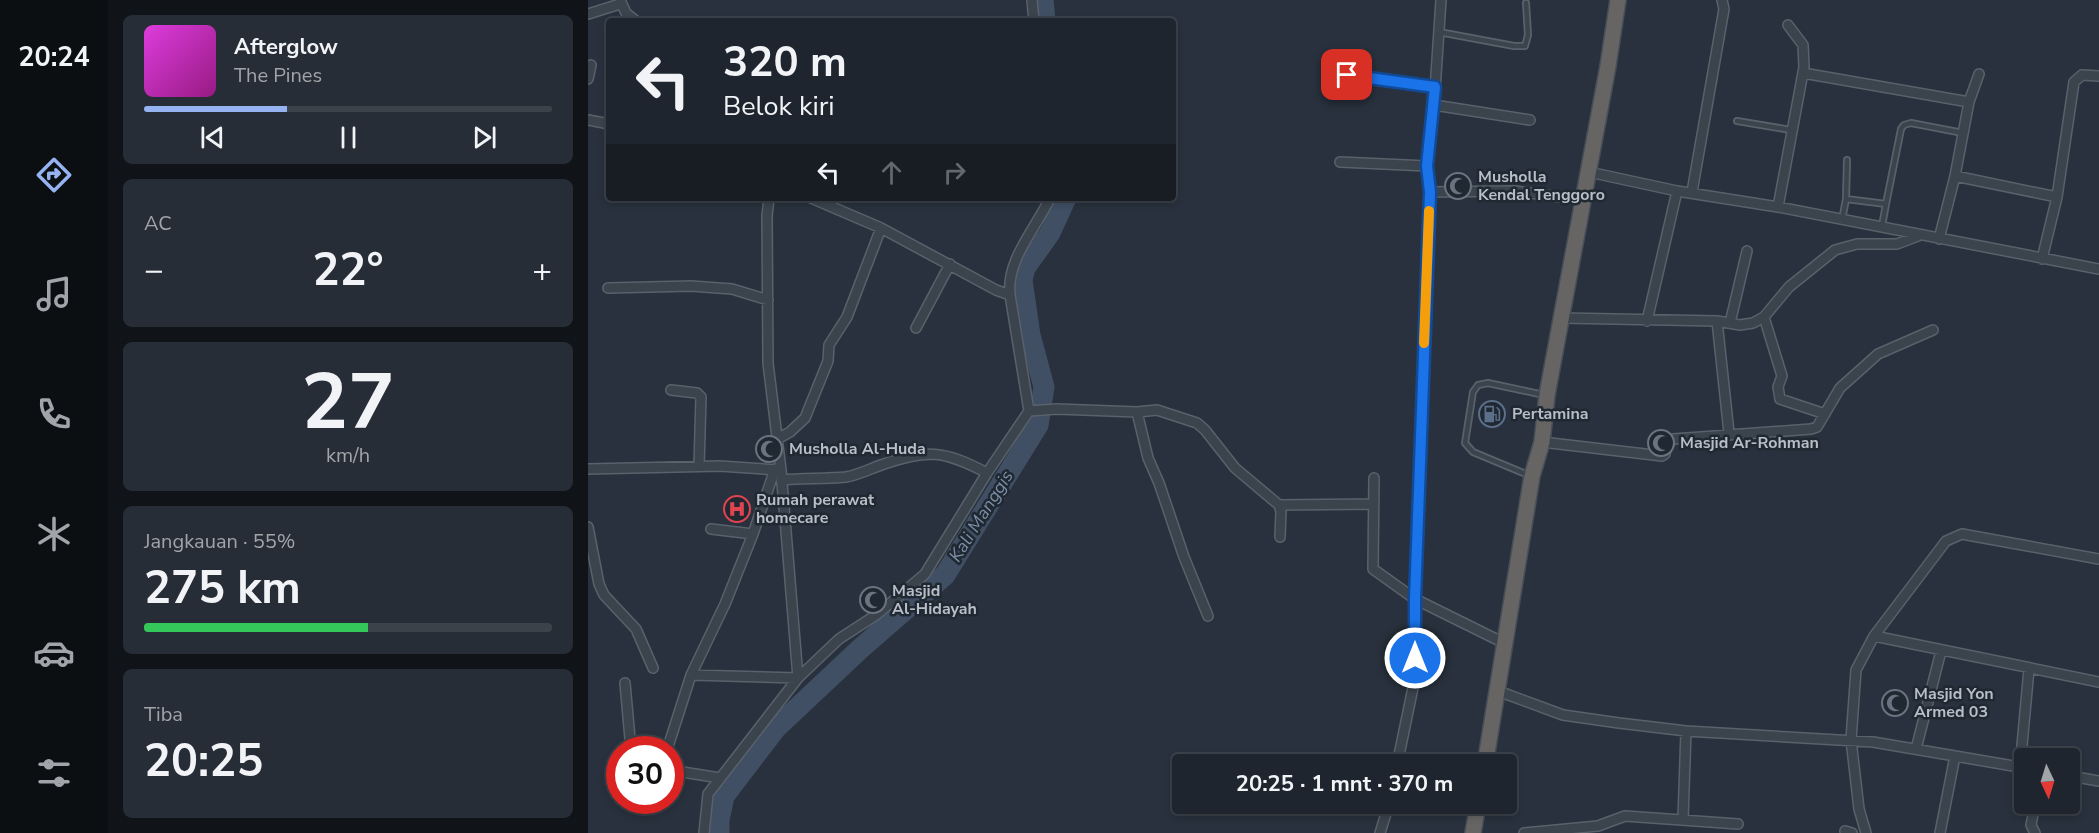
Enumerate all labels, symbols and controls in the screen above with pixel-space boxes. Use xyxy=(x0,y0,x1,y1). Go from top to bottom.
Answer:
text: Afterglow xyxy=(234,32,338,62)
text: 320 m xyxy=(723,34,847,91)
text: 20:24 xyxy=(18,39,90,76)
icon: left xyxy=(624,42,702,120)
pin xyxy=(1321,49,1372,100)
icon: arrive xyxy=(1330,58,1363,91)
text: The Pines xyxy=(234,62,322,89)
text: Belok kiri xyxy=(723,88,835,125)
icon: previous xyxy=(196,121,229,154)
icon: pause xyxy=(332,121,365,154)
icon: next xyxy=(468,121,501,154)
icon: directions xyxy=(33,154,75,196)
icon: left xyxy=(812,156,845,189)
icon: ahead xyxy=(875,156,908,189)
icon: right xyxy=(938,156,971,189)
place label: Musholla Kendal Tenggoro xyxy=(1478,166,1605,206)
mosque icon: Musholla Kendal Tenggoro xyxy=(1443,171,1473,201)
text: AC xyxy=(144,210,172,237)
text: 22° xyxy=(312,240,384,301)
text: − xyxy=(144,248,164,293)
text: + xyxy=(532,248,552,293)
icon: music xyxy=(33,273,75,315)
text: 27 xyxy=(301,349,395,456)
icon: phone xyxy=(33,393,75,435)
fuel station icon: Pertamina xyxy=(1477,399,1507,429)
place label: Pertamina xyxy=(1512,403,1589,425)
mosque icon: Masjid Ar-Rohman xyxy=(1646,428,1676,458)
place label: Masjid Ar-Rohman xyxy=(1680,432,1819,454)
mosque icon: Musholla Al-Huda xyxy=(754,434,784,464)
place label: Musholla Al-Huda xyxy=(789,438,926,460)
text: km/h xyxy=(326,442,370,469)
water label: Kali Manggis xyxy=(943,466,1019,566)
place label: Rumah perawat homecare xyxy=(756,489,875,529)
hospital icon: Rumah perawat homecare xyxy=(722,494,752,524)
icon: climate xyxy=(33,513,75,555)
text: Jangkauan · 55% xyxy=(144,528,295,555)
text: 275 km xyxy=(144,558,301,619)
place label: Masjid Al-Hidayah xyxy=(892,580,977,620)
mosque icon: Masjid Al-Hidayah xyxy=(858,585,888,615)
position arrow xyxy=(1383,626,1447,690)
icon: car xyxy=(33,632,75,674)
place label: Masjid Yon Armed 03 xyxy=(1914,683,1994,723)
mosque icon: Masjid Yon Armed 03 xyxy=(1880,688,1910,718)
text: Tiba xyxy=(144,701,183,728)
text: 20:25 xyxy=(144,731,263,792)
speed limit sign: 30 xyxy=(606,736,684,814)
north arrow xyxy=(2014,748,2080,814)
map controls xyxy=(2014,748,2080,814)
icon: filters xyxy=(33,752,75,794)
text: 20:25 · 1 mnt · 370 m xyxy=(1236,769,1453,799)

